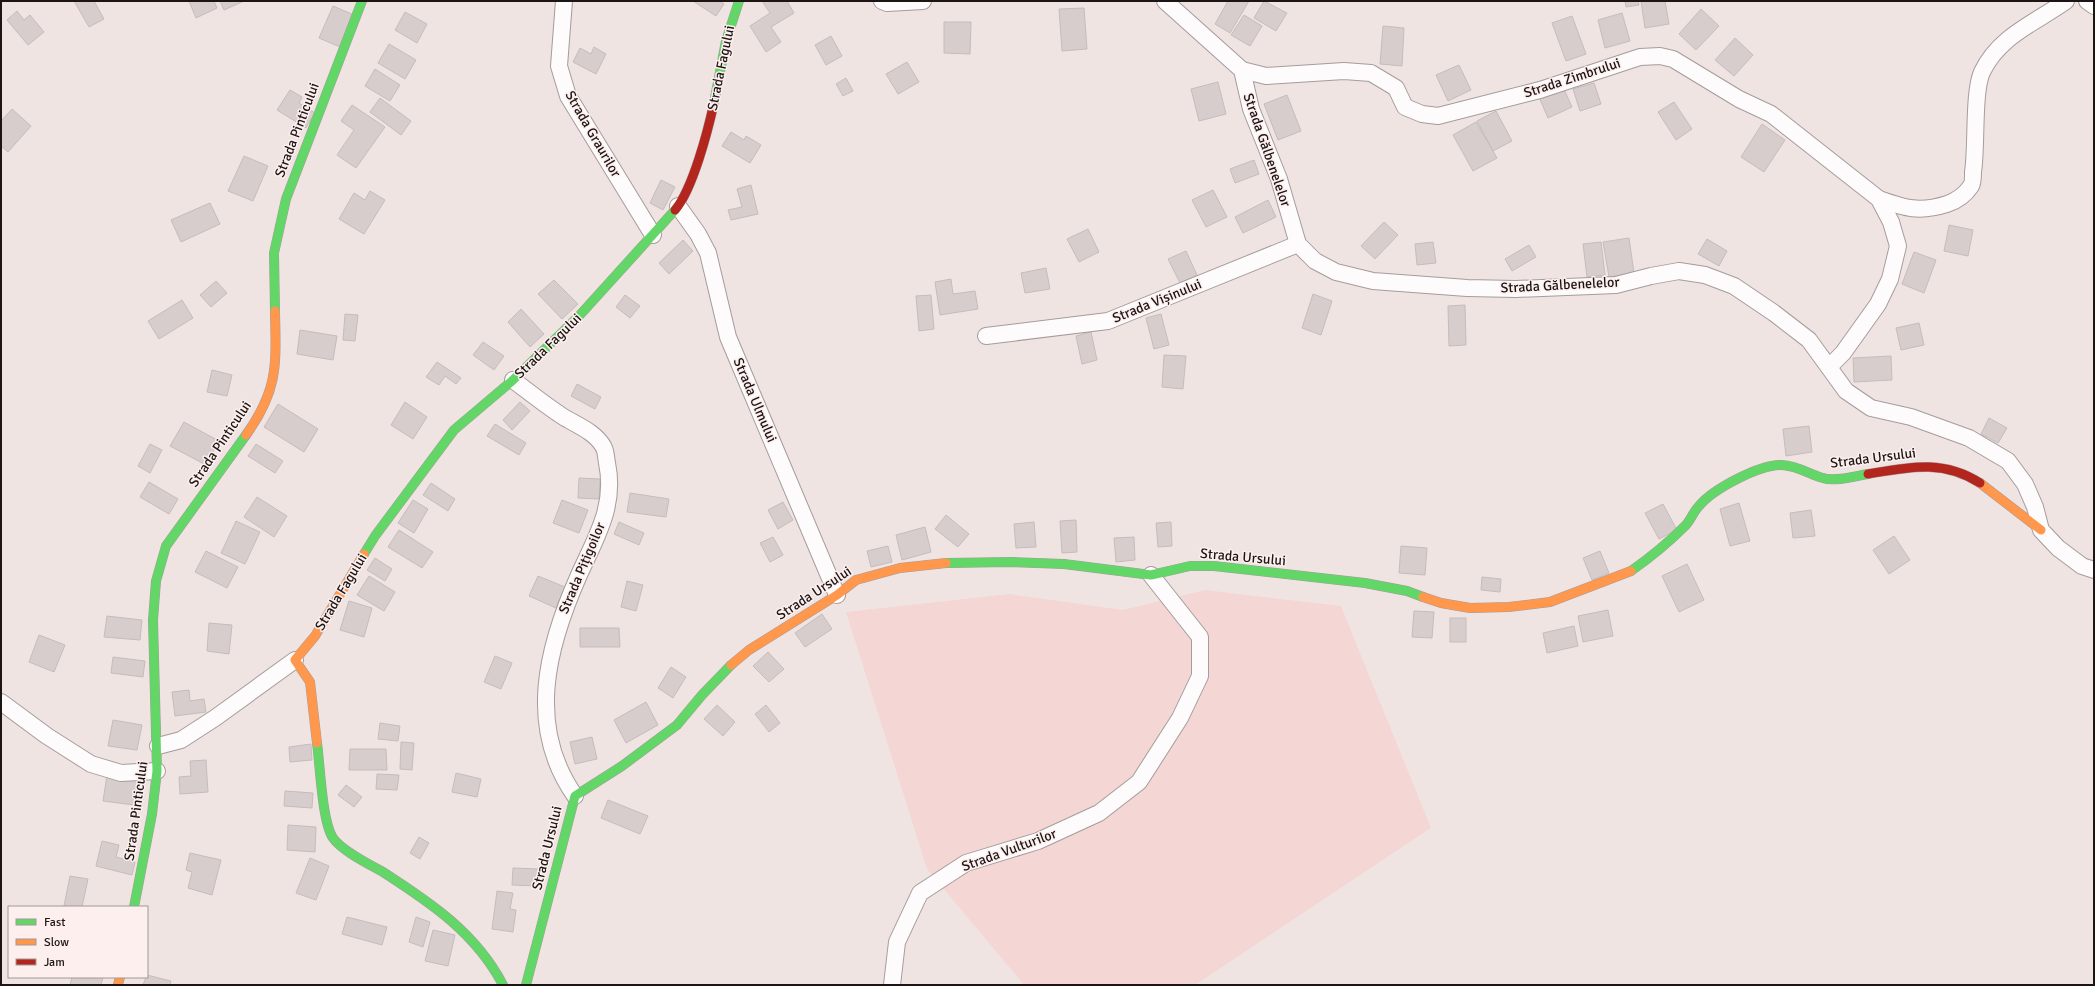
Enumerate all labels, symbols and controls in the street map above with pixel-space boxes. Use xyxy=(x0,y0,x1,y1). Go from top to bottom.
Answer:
street label: Strada Fagului xyxy=(704,24,738,112)
street label: Strada Zimbrului xyxy=(1521,54,1623,102)
street label: Strada Pinticului xyxy=(271,80,323,180)
street label: Strada Graurilor xyxy=(561,88,625,181)
street label: Strada Gălbenelelor xyxy=(1240,91,1295,210)
street label: Strada Gălbenelelor xyxy=(1500,273,1621,297)
street label: Strada Vișinului xyxy=(1110,275,1204,327)
street label: Strada Fagului xyxy=(511,310,585,382)
street label: Strada Ulmului xyxy=(730,355,780,445)
street label: Strada Pinticului xyxy=(185,398,255,490)
street label: Strada Ursului xyxy=(1829,444,1917,472)
street label: Strada Pițigoilor xyxy=(555,519,609,616)
street label: Strada Ursului xyxy=(1199,545,1287,569)
street label: Strada Fagului xyxy=(311,550,371,634)
street label: Strada Ursului xyxy=(773,562,855,624)
street label: Strada Pinticului xyxy=(121,760,151,862)
street label: Strada Ursului xyxy=(528,804,566,892)
street label: Strada Vulturilor xyxy=(959,825,1060,875)
legend xyxy=(8,906,148,978)
text: Fast xyxy=(44,915,65,930)
text: Slow xyxy=(44,935,69,950)
text: Jam xyxy=(44,955,65,970)

